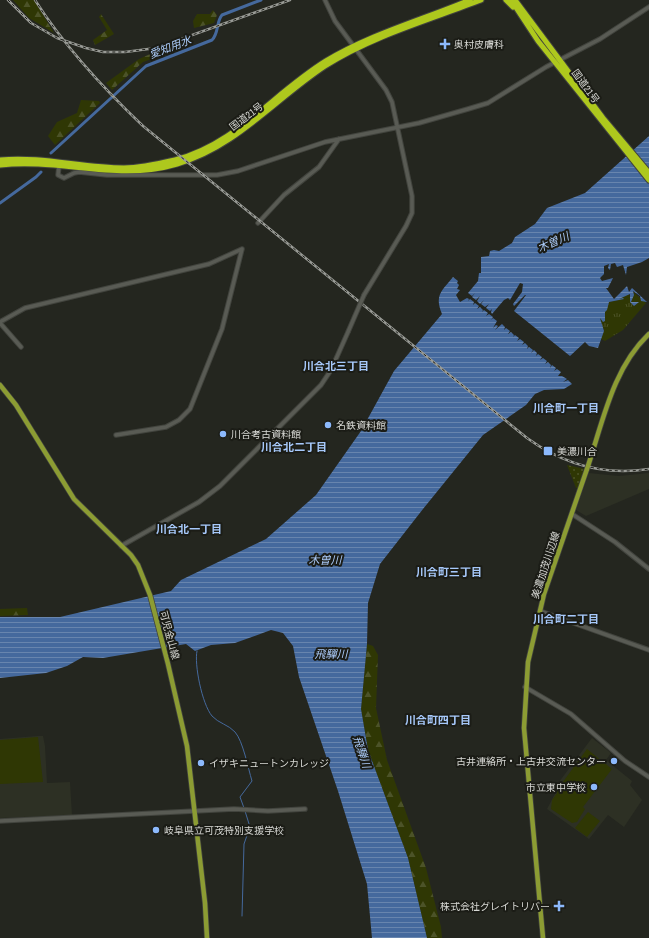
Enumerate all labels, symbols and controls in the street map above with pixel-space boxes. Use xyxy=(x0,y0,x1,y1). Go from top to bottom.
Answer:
water label: 愛知用水 xyxy=(147,32,194,61)
marker: 奥村皮膚科 xyxy=(439,38,451,50)
place label: 奥村皮膚科 xyxy=(454,38,504,51)
street label: 国道21号 xyxy=(569,67,602,106)
street label: 国道21号 xyxy=(227,99,266,133)
water label: 木曽川 xyxy=(535,228,572,255)
district label: 川合北三丁目 xyxy=(303,359,369,373)
district label: 川合町一丁目 xyxy=(533,401,599,415)
place label: 名鉄資料館 xyxy=(336,419,386,432)
marker: 名鉄資料館 xyxy=(323,420,333,430)
place label: 川合考古資料館 xyxy=(231,428,301,441)
marker: 川合考古資料館 xyxy=(218,429,228,439)
district label: 川合北二丁目 xyxy=(261,440,327,454)
marker: 美濃川合 xyxy=(542,445,554,457)
place label: 美濃川合 xyxy=(557,445,597,458)
district label: 川合北一丁目 xyxy=(156,522,222,536)
street label: 美濃加茂川辺線 xyxy=(528,530,562,600)
water label: 木曽川 xyxy=(309,553,342,567)
district label: 川合町三丁目 xyxy=(416,565,482,579)
street label: 可児金山線 xyxy=(157,609,182,661)
district label: 川合町二丁目 xyxy=(533,612,599,626)
water label: 飛驒川 xyxy=(315,647,348,661)
district label: 川合町四丁目 xyxy=(405,713,471,727)
water label: 飛騨川 xyxy=(350,734,374,771)
place label: 古井連絡所・上古井交流センター xyxy=(456,755,606,768)
marker: 古井連絡所・上古井交流センター xyxy=(609,756,619,766)
place label: イザキニュートンカレッジ xyxy=(209,757,329,770)
marker: イザキニュートンカレッジ xyxy=(196,758,206,768)
place label: 市立東中学校 xyxy=(526,781,586,794)
marker: 市立東中学校 xyxy=(589,782,599,792)
place label: 岐阜県立可茂特別支援学校 xyxy=(164,824,284,837)
marker: 岐阜県立可茂特別支援学校 xyxy=(151,825,161,835)
place label: 株式会社グレイトリバー xyxy=(440,900,550,913)
marker: 株式会社グレイトリバー xyxy=(553,900,565,912)

